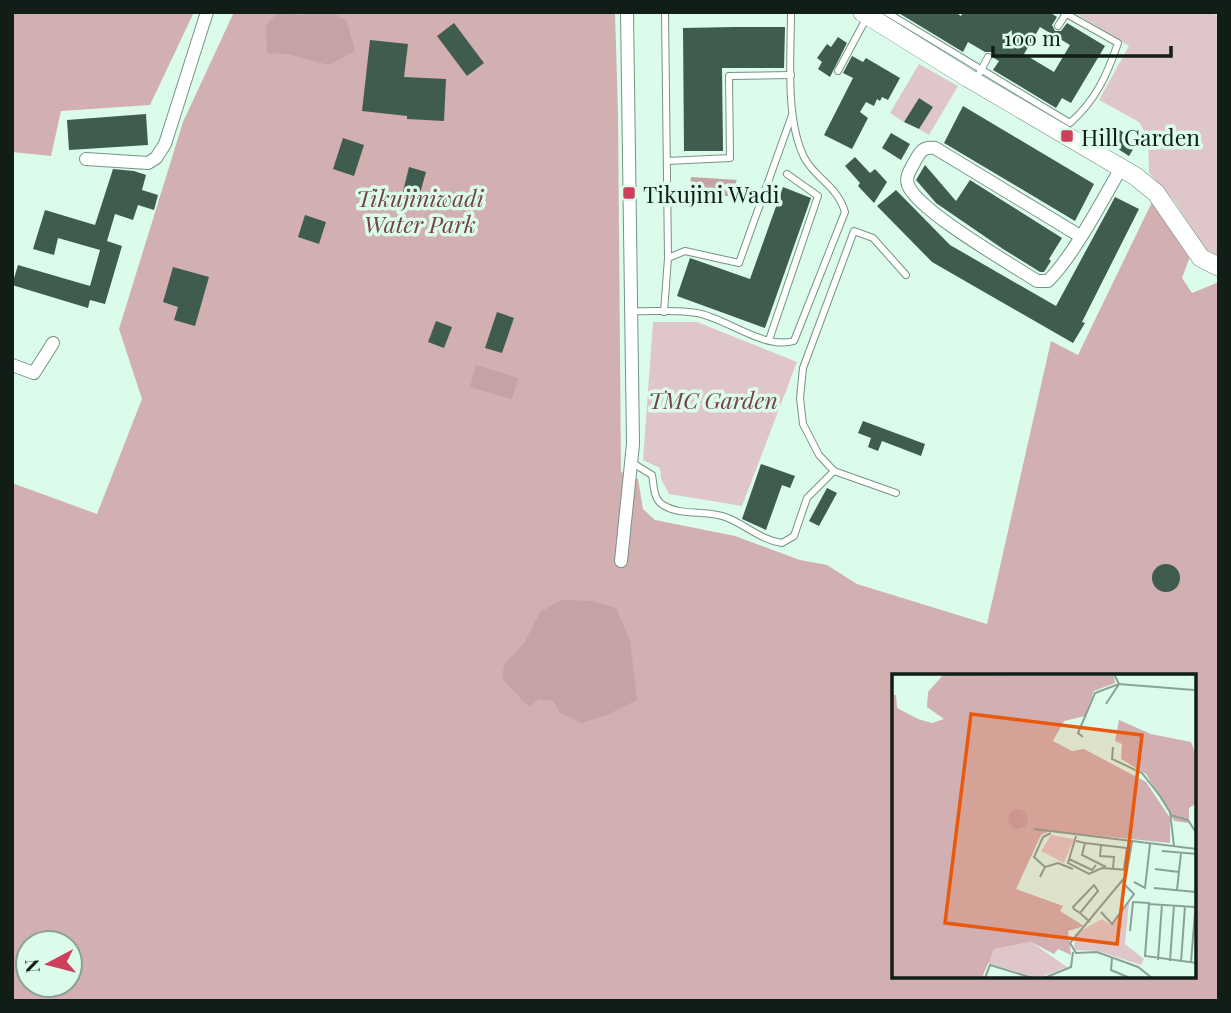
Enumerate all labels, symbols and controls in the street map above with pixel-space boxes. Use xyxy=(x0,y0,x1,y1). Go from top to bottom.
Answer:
scale bar xyxy=(993,14,1172,58)
text: 100 m xyxy=(1004,23,1061,51)
place label: Hill Garden xyxy=(1081,121,1200,152)
marker: Hill Garden xyxy=(1059,128,1075,144)
place label: Tikujini Wadi xyxy=(643,178,780,209)
park label: Tikujiniwadi Water Park xyxy=(356,182,485,239)
marker: Tikujini Wadi xyxy=(621,185,637,201)
park label: TMC Garden xyxy=(648,384,778,415)
inset map xyxy=(892,674,1196,978)
north arrow xyxy=(14,929,84,999)
text: N xyxy=(17,958,45,975)

